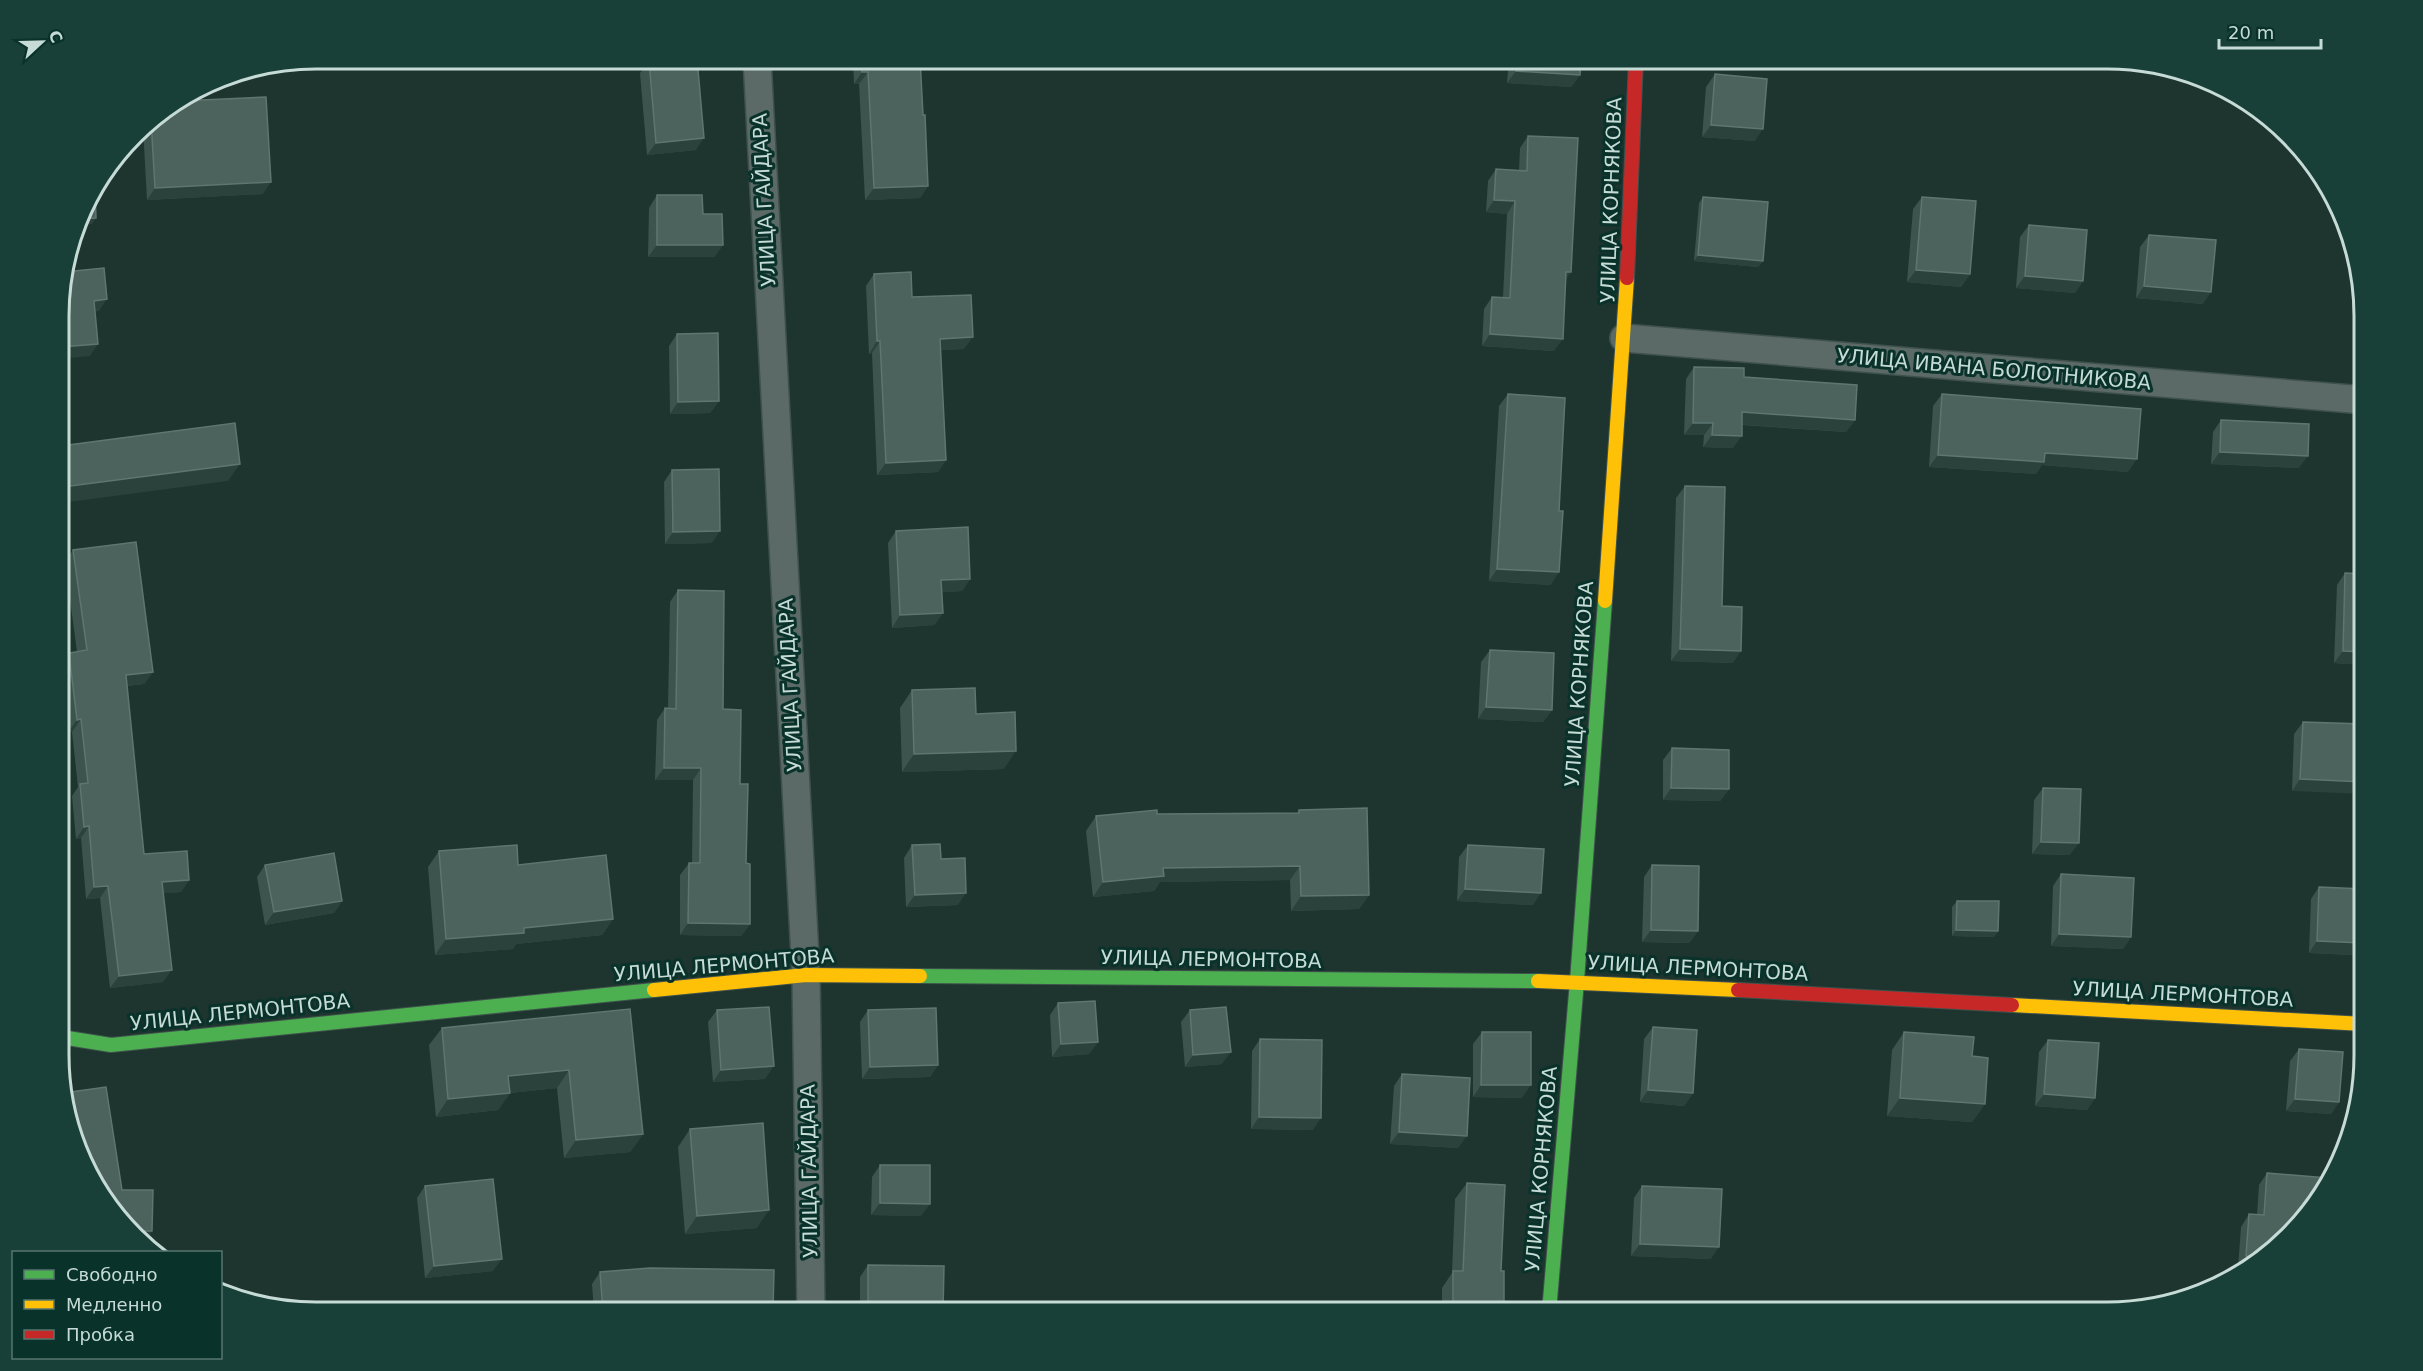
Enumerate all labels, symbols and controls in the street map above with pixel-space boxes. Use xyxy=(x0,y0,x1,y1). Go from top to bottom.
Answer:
north arrow xyxy=(12,12,72,72)
scale bar xyxy=(2219,12,2321,50)
text: 20 m xyxy=(2228,22,2274,43)
text: С xyxy=(44,28,66,46)
street label: УЛИЦА КОРНЯКОВА xyxy=(1595,96,1627,303)
street label: УЛИЦА ГАЙДАРА xyxy=(747,112,781,287)
street label: УЛИЦА ИВАНА БОЛОТНИКОВА xyxy=(1836,343,2152,395)
street label: УЛИЦА КОРНЯКОВА xyxy=(1560,580,1598,788)
street label: УЛИЦА ГАЙДАРА xyxy=(773,597,807,772)
street label: УЛИЦА ЛЕРМОНТОВА xyxy=(613,943,835,987)
street label: УЛИЦА ЛЕРМОНТОВА xyxy=(1100,945,1322,973)
street label: УЛИЦА ЛЕРМОНТОВА xyxy=(1587,950,1809,986)
street label: УЛИЦА ЛЕРМОНТОВА xyxy=(2072,976,2294,1012)
street label: УЛИЦА ЛЕРМОНТОВА xyxy=(129,988,351,1035)
street label: УЛИЦА КОРНЯКОВА xyxy=(1520,1065,1562,1273)
street label: УЛИЦА ГАЙДАРА xyxy=(795,1084,823,1258)
legend xyxy=(12,1251,222,1359)
text: Свободно xyxy=(66,1264,158,1285)
text: Медленно xyxy=(66,1294,162,1315)
text: Пробка xyxy=(66,1324,135,1345)

